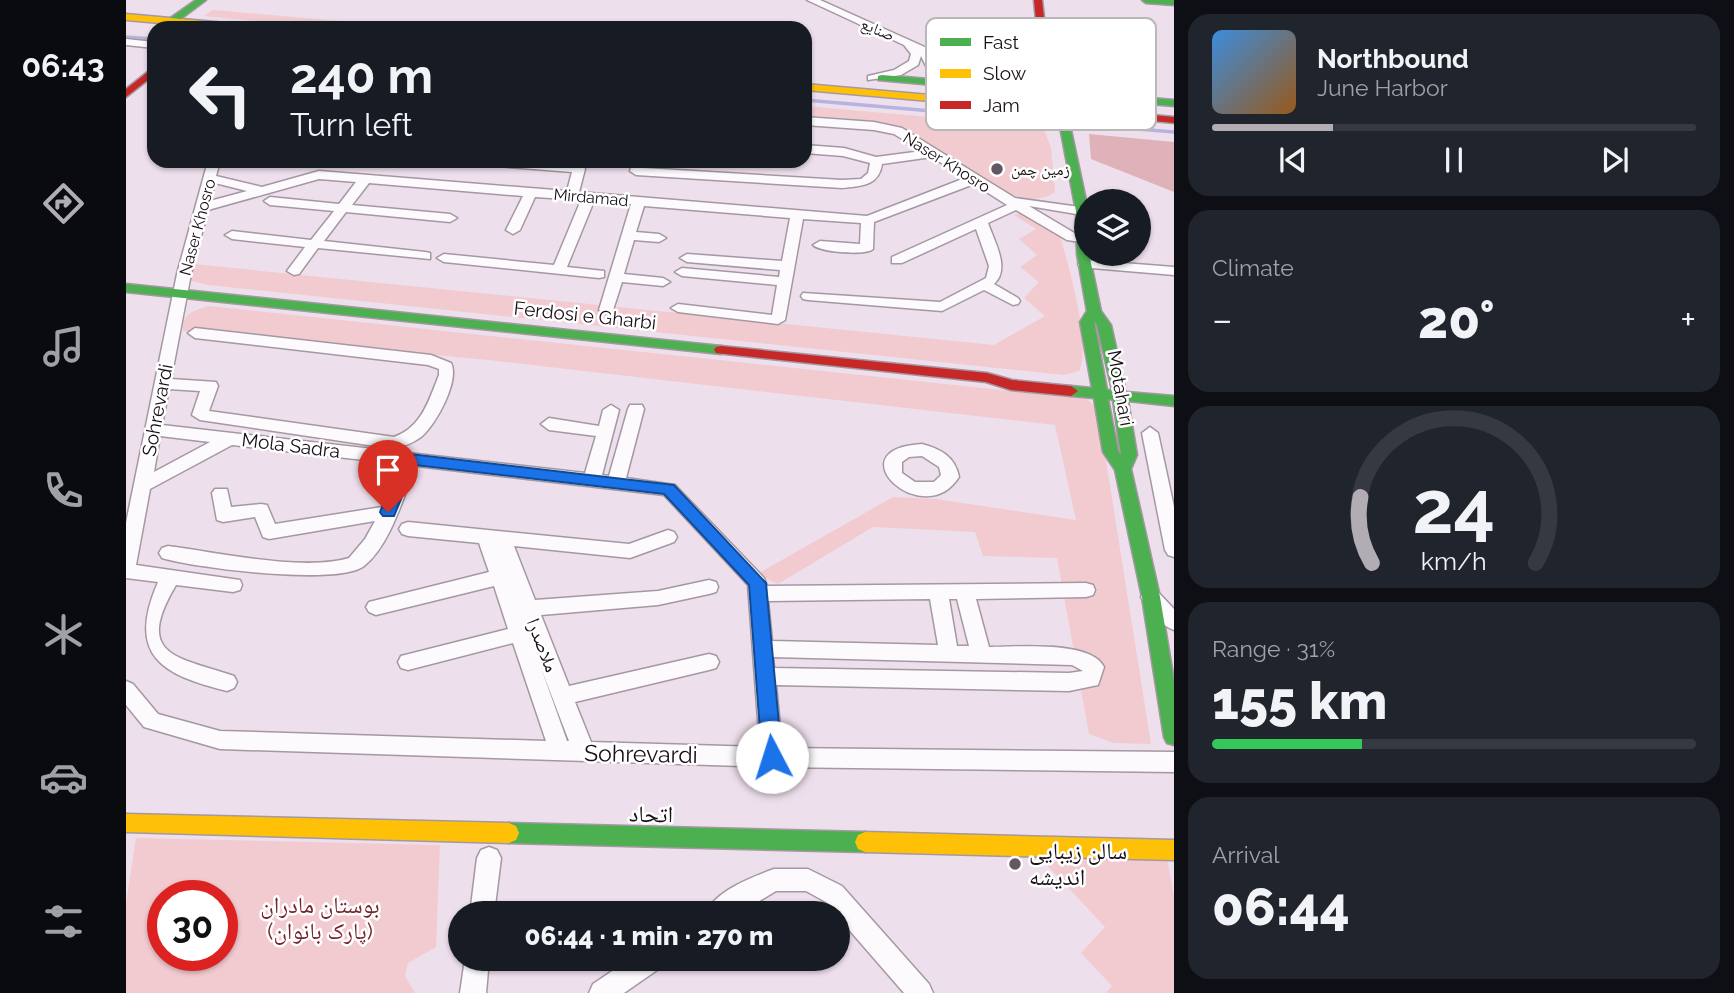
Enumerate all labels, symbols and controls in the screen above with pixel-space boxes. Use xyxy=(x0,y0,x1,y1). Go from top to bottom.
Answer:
street label: صنایع xyxy=(858,14,897,46)
legend xyxy=(926,18,1156,130)
text: Fast xyxy=(983,31,1019,53)
text: Northbound xyxy=(1317,44,1469,74)
text: 06:43 xyxy=(21,47,105,84)
text: 240 m xyxy=(290,47,433,104)
icon: left xyxy=(175,49,266,140)
text: Slow xyxy=(983,62,1027,84)
text: June Harbor xyxy=(1317,74,1448,101)
text: Jam xyxy=(983,94,1020,116)
text: Turn left xyxy=(290,106,412,143)
street label: Naser Khosro xyxy=(900,128,994,197)
icon: previous xyxy=(1274,141,1312,179)
icon: pause xyxy=(1435,141,1473,179)
icon: next xyxy=(1596,141,1634,179)
place label: زمین چمن xyxy=(1011,160,1070,180)
marker: زمین چمن xyxy=(989,161,1005,177)
street label: Naser Khosro xyxy=(175,177,219,277)
icon: directions xyxy=(39,179,88,228)
street label: Mirdamad xyxy=(553,185,629,210)
map controls xyxy=(1074,189,1151,266)
button: layers xyxy=(1074,189,1151,266)
text: Climate xyxy=(1212,254,1294,281)
text: 20° xyxy=(1418,289,1495,350)
street label: Ferdosi e Gharbi xyxy=(513,297,657,333)
text: − xyxy=(1212,297,1232,342)
text: + xyxy=(1680,297,1696,342)
icon: music xyxy=(39,322,88,371)
street label: Motahari xyxy=(1104,348,1138,428)
street label: Sohrevardi xyxy=(137,362,177,458)
street label: Mola Sadra xyxy=(241,428,341,462)
pin xyxy=(358,440,418,512)
icon: arrive xyxy=(369,451,407,489)
text: 24 xyxy=(1413,465,1495,550)
icon: phone xyxy=(39,466,88,515)
text: km/h xyxy=(1421,545,1487,575)
icon: climate xyxy=(39,610,88,659)
street label: ملاصدرا xyxy=(522,615,563,675)
text: Range · 31% xyxy=(1212,635,1335,662)
text: 155 km xyxy=(1212,670,1387,731)
position arrow xyxy=(735,720,809,794)
street label: Sohrevardi xyxy=(584,739,698,768)
icon: car xyxy=(39,753,88,802)
street label: اتحاد xyxy=(629,800,673,827)
place label: سالن زیبایی اندیشه xyxy=(1029,837,1127,890)
text: Arrival xyxy=(1212,841,1279,868)
marker: سالن زیبایی اندیشه xyxy=(1007,856,1023,872)
text: 06:44 xyxy=(1212,876,1350,937)
speed limit sign: 30 xyxy=(147,880,238,971)
park label: بوستان مادران (پارک بانوان) xyxy=(260,891,380,945)
icon: filters xyxy=(39,897,88,946)
text: 06:44 · 1 min · 270 m xyxy=(525,921,773,951)

